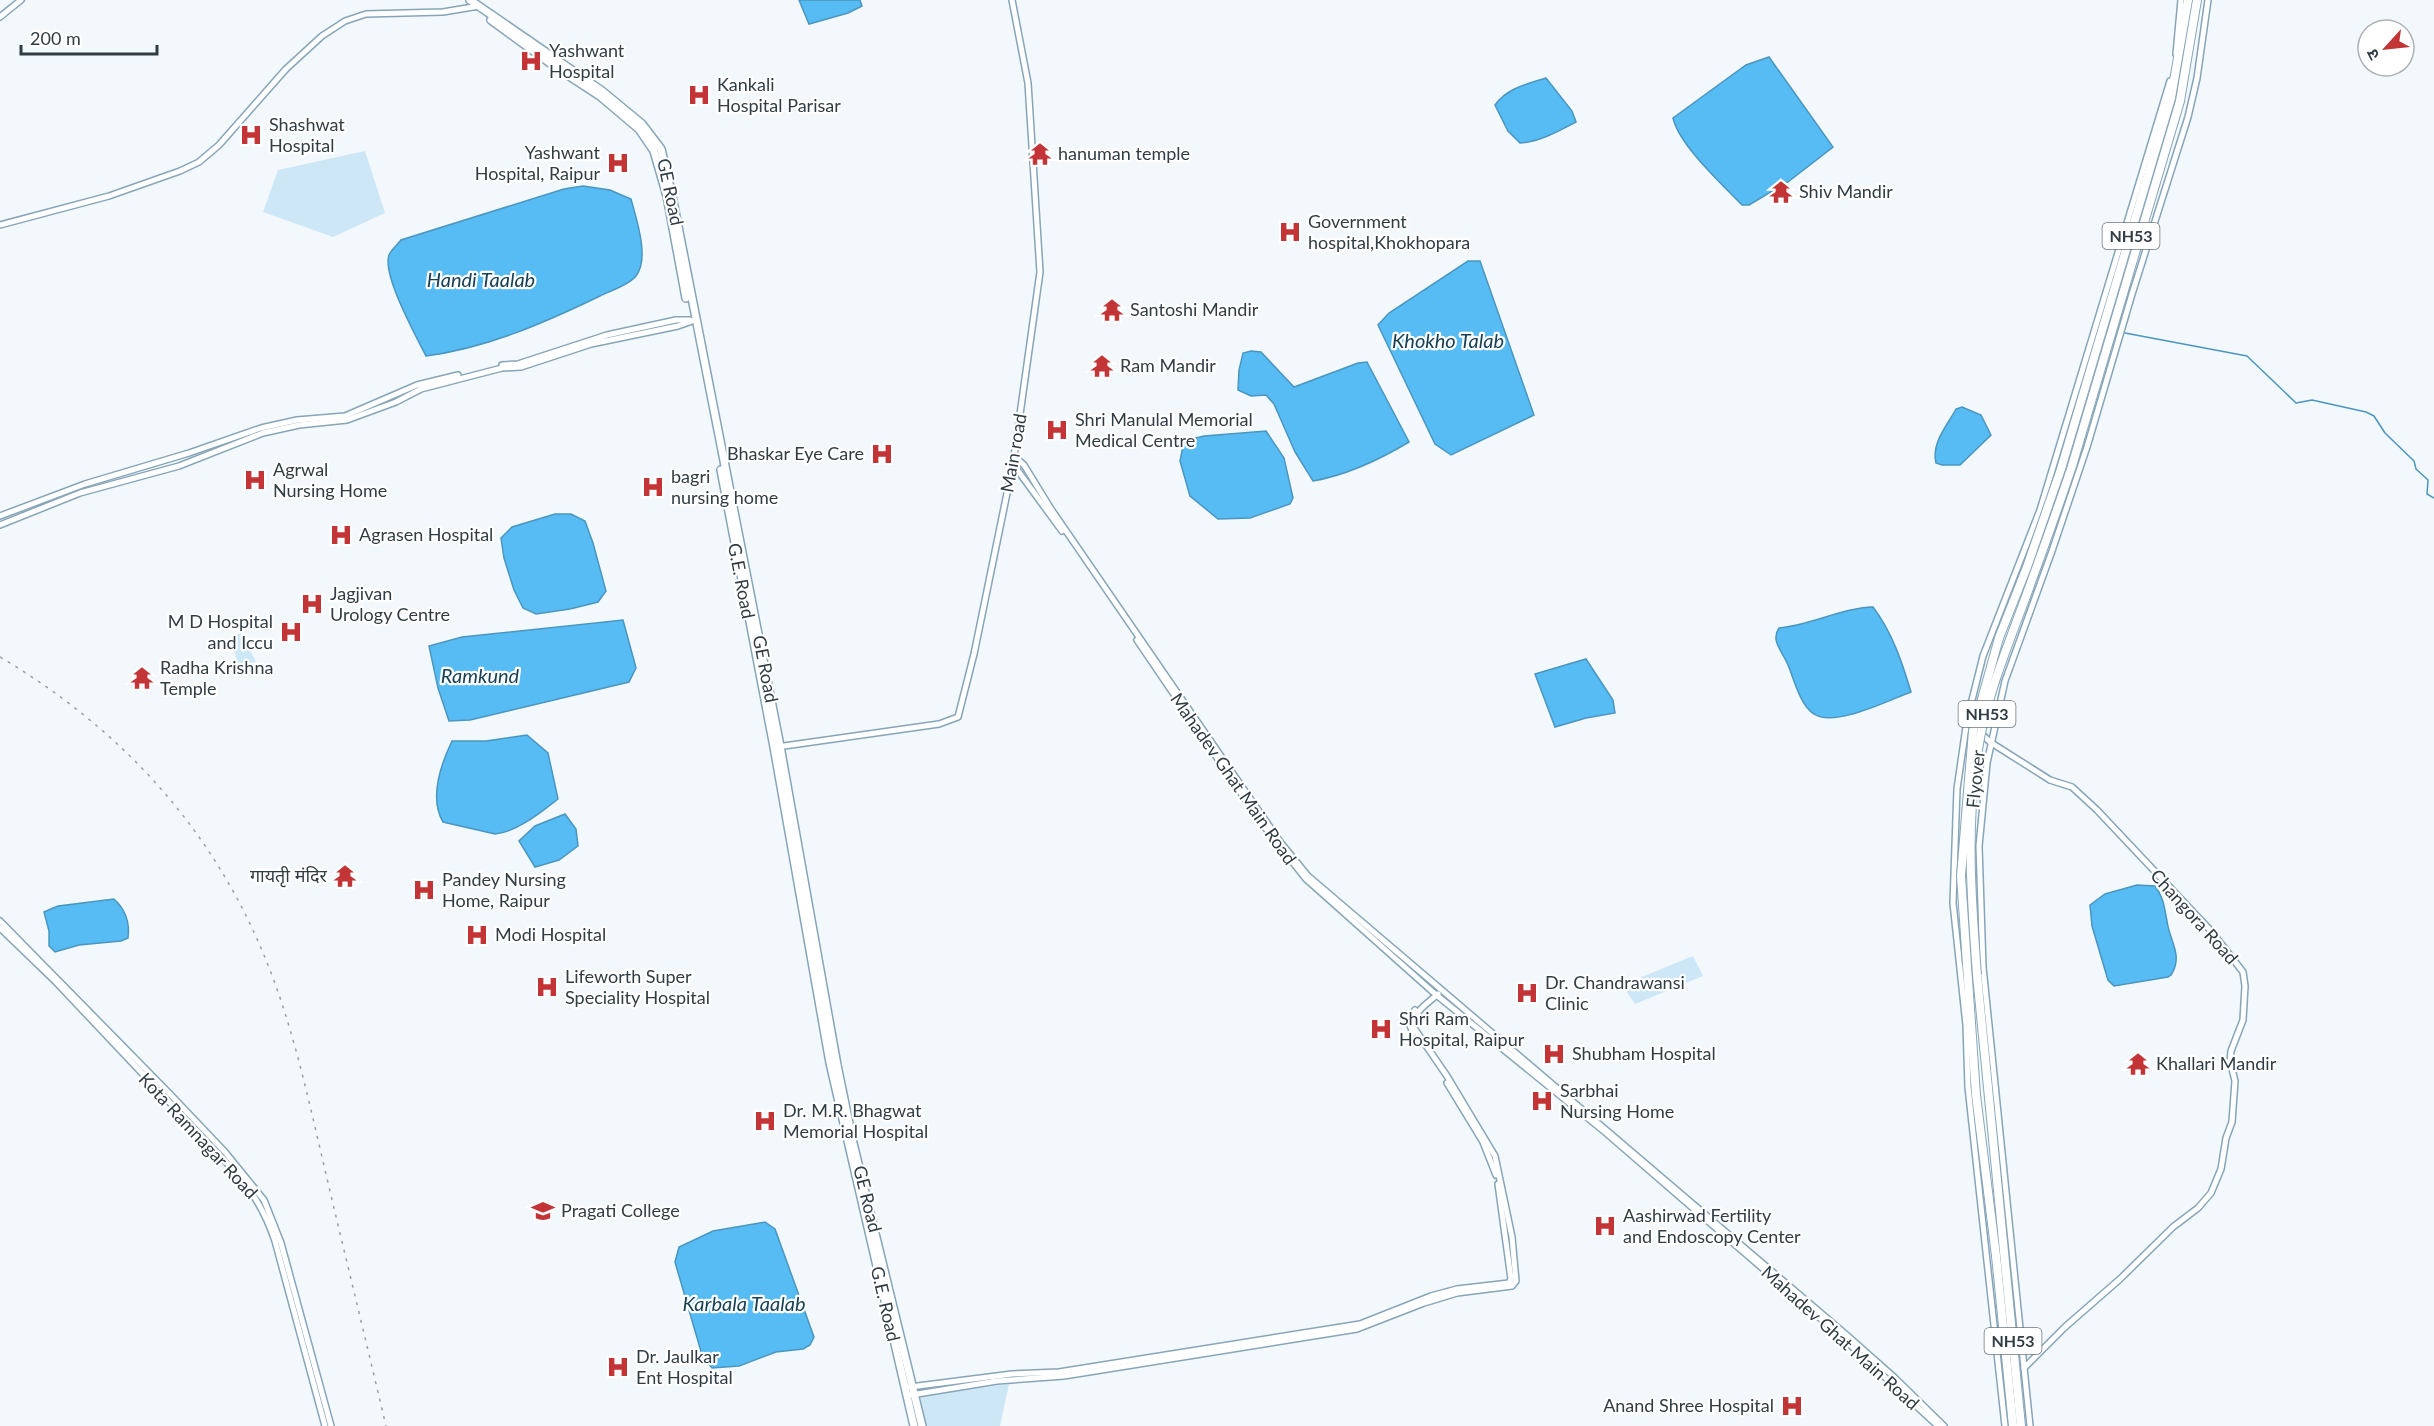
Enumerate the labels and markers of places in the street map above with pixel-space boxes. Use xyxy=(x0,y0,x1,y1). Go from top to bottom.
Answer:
place label: Yashwant Hospital xyxy=(549,39,625,82)
hospital icon: Yashwant Hospital xyxy=(518,48,544,74)
place label: Kankali Hospital Parisar xyxy=(717,73,841,116)
hospital icon: Kankali Hospital Parisar xyxy=(686,82,712,108)
place label: Shashwat Hospital xyxy=(269,113,345,156)
hospital icon: Shashwat Hospital xyxy=(238,122,264,148)
place label: Yashwant Hospital, Raipur xyxy=(475,141,601,184)
temple icon: hanuman temple xyxy=(1027,141,1053,167)
place label: hanuman temple xyxy=(1058,142,1190,164)
hospital icon: Yashwant Hospital, Raipur xyxy=(605,150,631,176)
temple icon: Shiv Mandir xyxy=(1768,179,1794,205)
place label: Shiv Mandir xyxy=(1799,180,1893,202)
place label: Government hospital,Khokhopara xyxy=(1308,210,1470,253)
hospital icon: Government hospital,Khokhopara xyxy=(1277,219,1303,245)
temple icon: Santoshi Mandir xyxy=(1099,297,1125,323)
place label: Santoshi Mandir xyxy=(1130,298,1259,320)
temple icon: Ram Mandir xyxy=(1089,353,1115,379)
place label: Ram Mandir xyxy=(1120,354,1216,376)
place label: Shri Manulal Memorial Medical Centre xyxy=(1075,408,1253,451)
hospital icon: Shri Manulal Memorial Medical Centre xyxy=(1044,417,1070,443)
hospital icon: Bhaskar Eye Care xyxy=(869,441,895,467)
place label: Bhaskar Eye Care xyxy=(727,442,864,464)
place label: Agrwal Nursing Home xyxy=(273,458,387,501)
place label: bagri nursing home xyxy=(671,465,778,508)
hospital icon: Agrwal Nursing Home xyxy=(242,467,268,493)
hospital icon: bagri nursing home xyxy=(640,474,666,500)
hospital icon: Agrasen Hospital xyxy=(328,522,354,548)
place label: Agrasen Hospital xyxy=(359,523,493,545)
place label: Jagjivan Urology Centre xyxy=(330,582,450,625)
hospital icon: Jagjivan Urology Centre xyxy=(299,591,325,617)
place label: M D Hospital and Iccu xyxy=(168,610,273,653)
hospital icon: M D Hospital and Iccu xyxy=(278,619,304,645)
place label: Radha Krishna Temple xyxy=(160,656,273,699)
temple icon: Radha Krishna Temple xyxy=(129,665,155,691)
temple icon: गायतृी मंदिर xyxy=(332,863,358,889)
place label: गायतृी मंदिर xyxy=(250,864,328,888)
place label: Pandey Nursing Home, Raipur xyxy=(442,868,566,911)
hospital icon: Pandey Nursing Home, Raipur xyxy=(411,877,437,903)
hospital icon: Modi Hospital xyxy=(464,922,490,948)
place label: Modi Hospital xyxy=(495,923,606,945)
place label: Lifeworth Super Speciality Hospital xyxy=(565,965,710,1008)
place label: Dr. Chandrawansi Clinic xyxy=(1545,971,1685,1014)
hospital icon: Lifeworth Super Speciality Hospital xyxy=(534,974,560,1000)
hospital icon: Dr. Chandrawansi Clinic xyxy=(1514,980,1540,1006)
place label: Shri Ram Hospital, Raipur xyxy=(1399,1007,1525,1050)
hospital icon: Shri Ram Hospital, Raipur xyxy=(1368,1016,1394,1042)
hospital icon: Shubham Hospital xyxy=(1541,1041,1567,1067)
place label: Shubham Hospital xyxy=(1572,1042,1716,1064)
temple icon: Khallari Mandir xyxy=(2125,1051,2151,1077)
place label: Khallari Mandir xyxy=(2156,1052,2277,1074)
place label: Sarbhai Nursing Home xyxy=(1560,1079,1674,1122)
hospital icon: Sarbhai Nursing Home xyxy=(1529,1088,1555,1114)
place label: Dr. M.R. Bhagwat Memorial Hospital xyxy=(783,1099,928,1142)
hospital icon: Dr. M.R. Bhagwat Memorial Hospital xyxy=(752,1108,778,1134)
school or university icon: Pragati College xyxy=(530,1198,556,1224)
place label: Pragati College xyxy=(561,1199,680,1221)
place label: Aashirwad Fertility and Endoscopy Center xyxy=(1623,1204,1801,1247)
hospital icon: Aashirwad Fertility and Endoscopy Center xyxy=(1592,1213,1618,1239)
place label: Dr. Jaulkar Ent Hospital xyxy=(636,1345,733,1388)
hospital icon: Dr. Jaulkar Ent Hospital xyxy=(605,1354,631,1380)
hospital icon: Anand Shree Hospital xyxy=(1779,1393,1805,1419)
place label: Anand Shree Hospital xyxy=(1603,1394,1774,1416)

